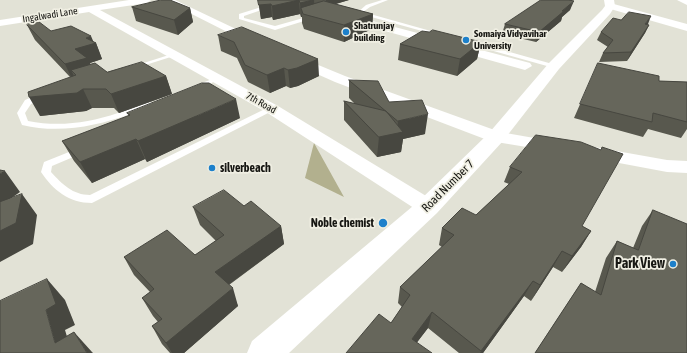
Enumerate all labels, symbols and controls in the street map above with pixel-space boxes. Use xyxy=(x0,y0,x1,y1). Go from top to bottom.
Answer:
street label: Ingalwadi Lane xyxy=(22,5,78,25)
place label: Shatrunjay building xyxy=(354,20,394,44)
marker: Shatrunjay building xyxy=(341,27,351,37)
place label: Somaiya Vidyavihar University xyxy=(474,28,547,52)
marker: Somaiya Vidyavihar University xyxy=(461,35,471,45)
street label: 7th Road xyxy=(244,90,278,116)
street label: Road Number 7 xyxy=(419,157,477,215)
place label: silverbeach xyxy=(220,161,271,175)
marker: silverbeach xyxy=(207,163,217,173)
place label: Noble chemist xyxy=(311,216,374,230)
marker: Noble chemist xyxy=(377,217,389,229)
place label: Park View xyxy=(615,256,665,272)
marker: Park View xyxy=(668,259,678,269)

